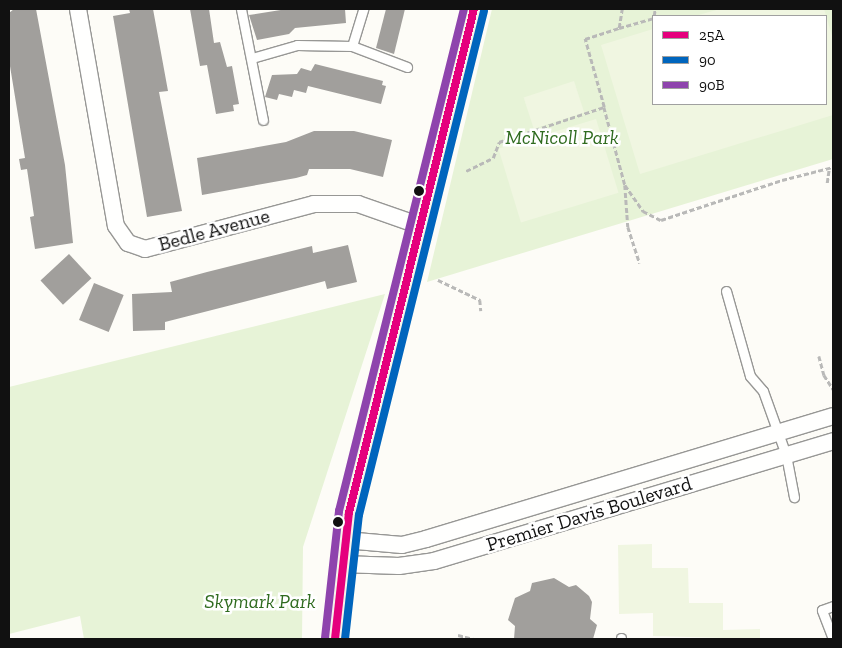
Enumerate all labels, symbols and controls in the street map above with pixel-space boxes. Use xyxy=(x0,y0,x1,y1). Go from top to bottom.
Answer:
legend xyxy=(652,15,827,105)
text: 25A xyxy=(699,26,724,44)
text: 90 xyxy=(699,51,716,69)
text: 90B xyxy=(699,76,725,94)
park label: McNicoll Park xyxy=(505,125,619,149)
unlabelled marker xyxy=(414,186,424,196)
street label: Bedle Avenue xyxy=(155,204,273,256)
street label: Premier Davis Boulevard xyxy=(483,471,695,557)
unlabelled marker xyxy=(333,517,343,527)
park label: Skymark Park xyxy=(204,589,316,613)

